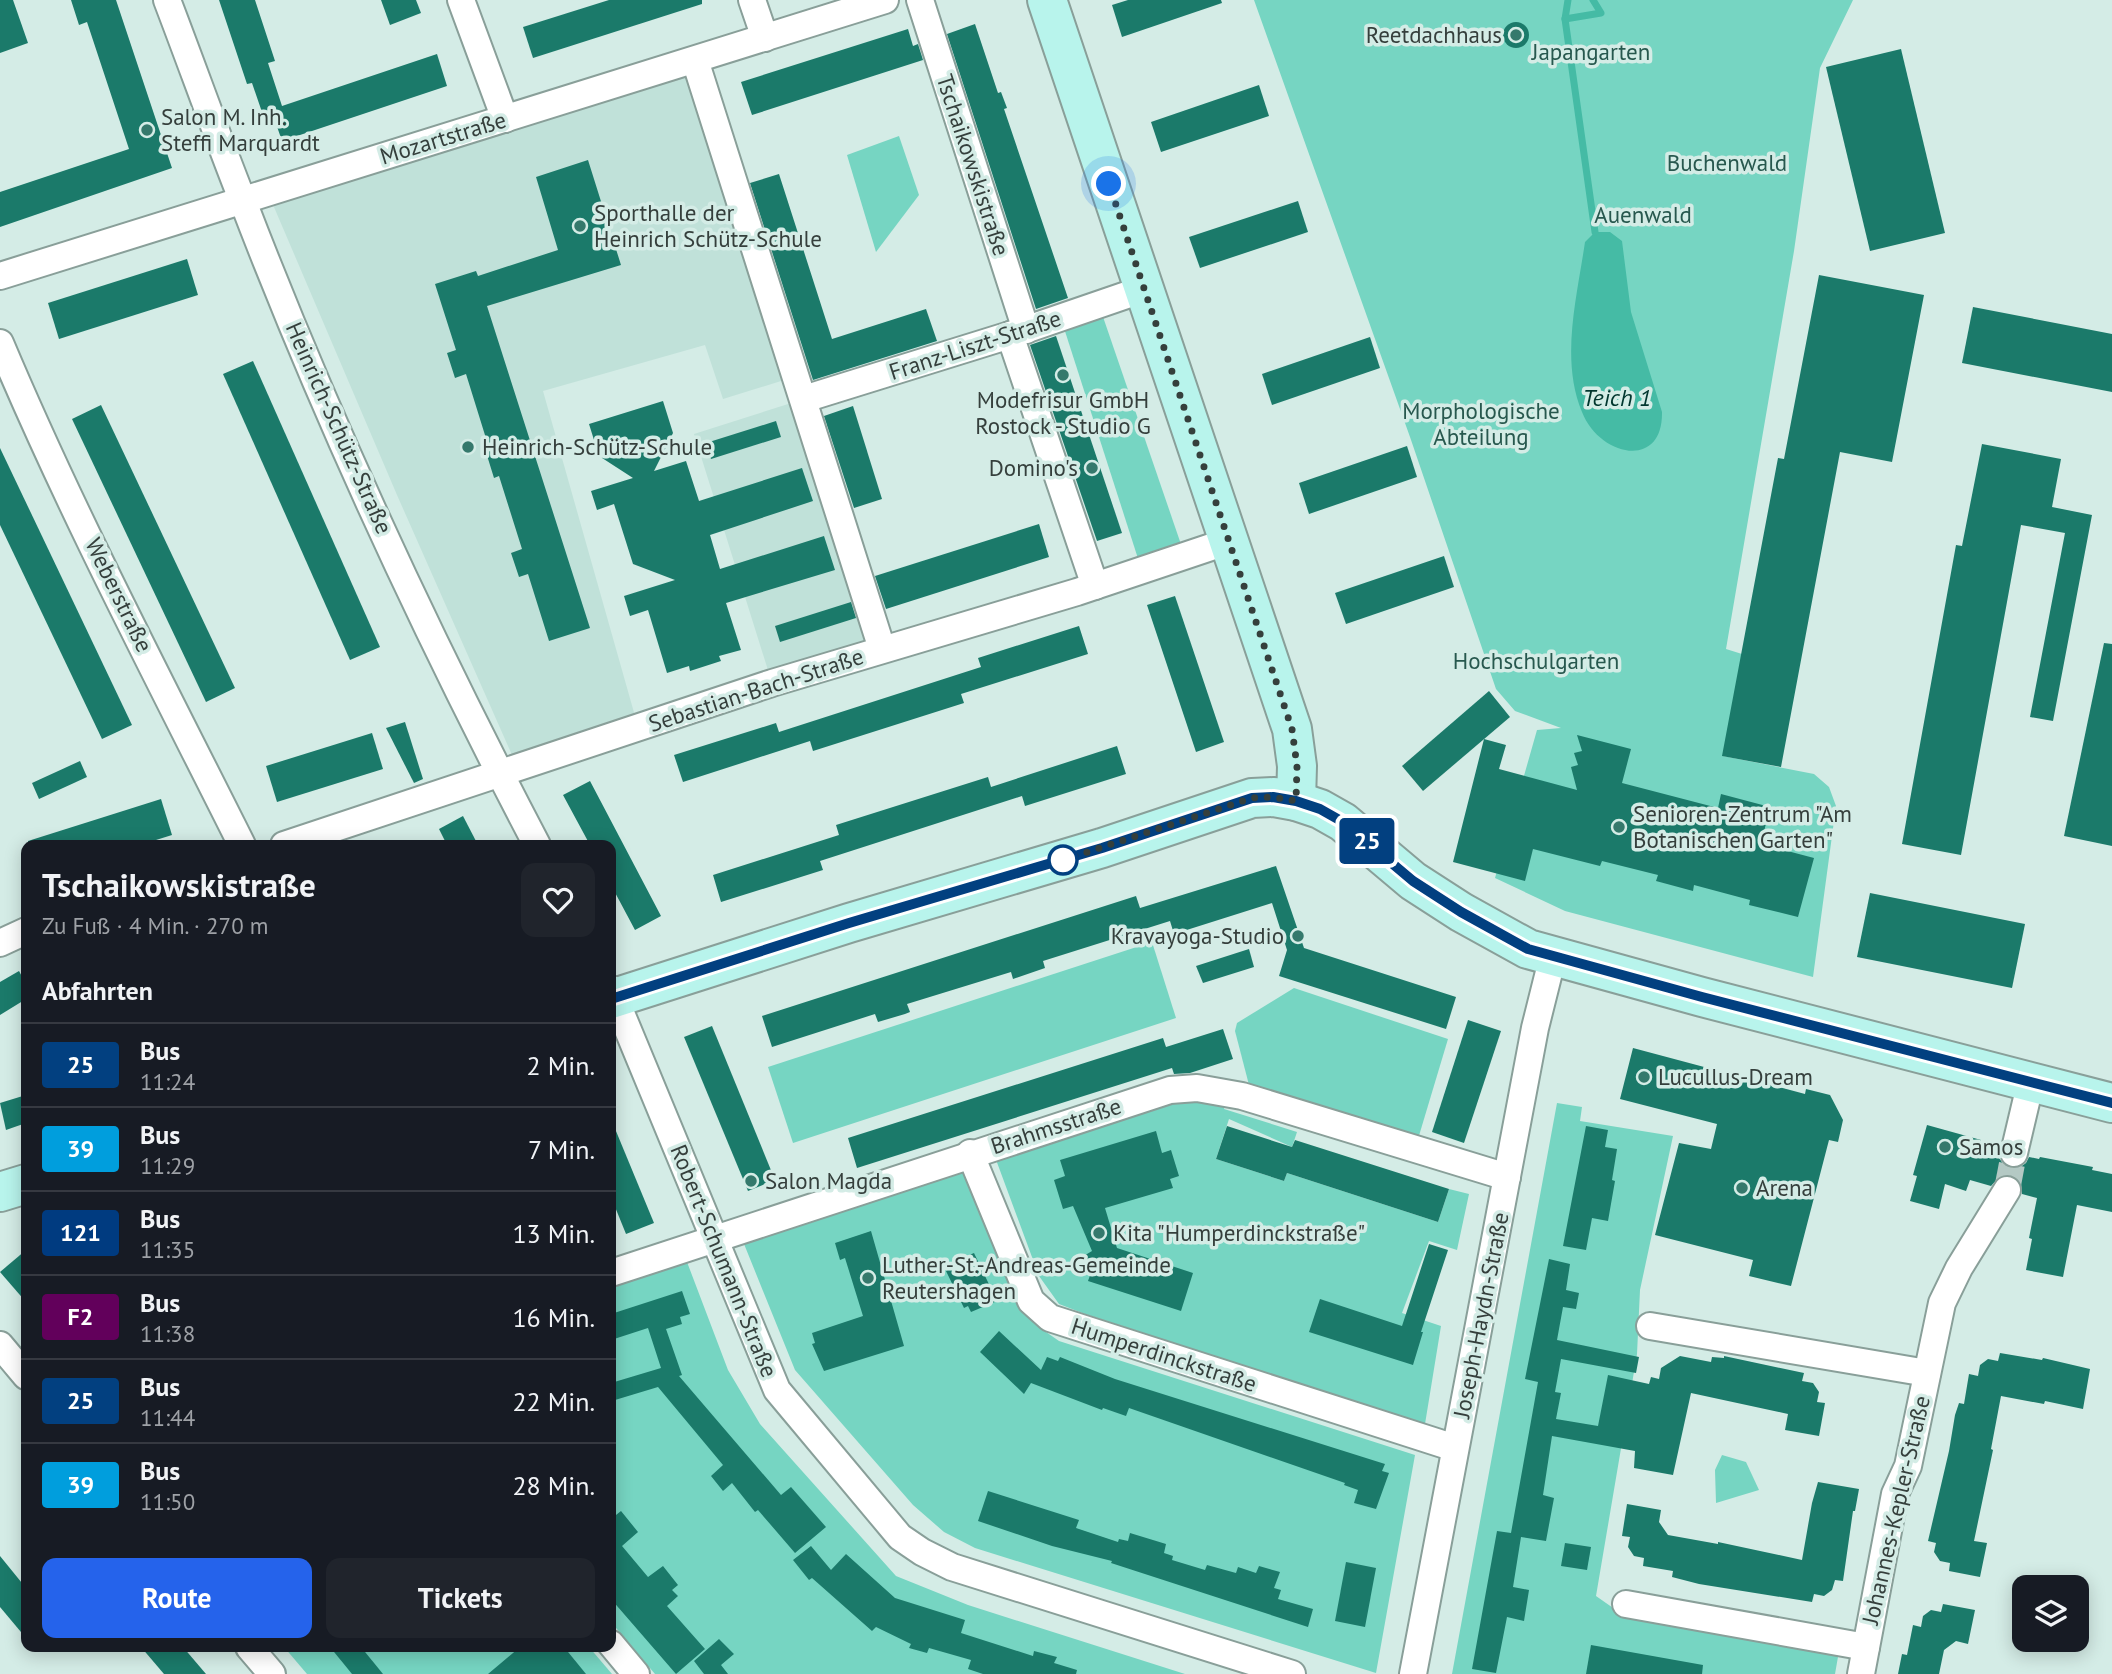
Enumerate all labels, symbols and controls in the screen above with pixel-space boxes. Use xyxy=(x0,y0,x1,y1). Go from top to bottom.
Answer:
place label: Reetdachhaus xyxy=(1366,20,1502,49)
marker: Reetdachhaus xyxy=(1508,27,1524,43)
park label: Japangarten xyxy=(1531,37,1650,66)
street label: Tschaikowskistraße xyxy=(930,70,1016,259)
place label: Salon M. Inh. Steffi Marquardt xyxy=(161,102,320,157)
street label: Mozartstraße xyxy=(376,105,509,170)
marker: Salon M. Inh. Steffi Marquardt xyxy=(139,122,155,138)
park label: Buchenwald xyxy=(1667,148,1787,177)
your location xyxy=(1091,166,1126,201)
place label: Sporthalle der Heinrich Schütz-Schule xyxy=(594,198,822,253)
park label: Auenwald xyxy=(1594,200,1692,229)
marker: Sporthalle der Heinrich Schütz-Schule xyxy=(572,218,588,234)
street label: Franz-Liszt-Straße xyxy=(885,303,1065,386)
street label: Heinrich-Schütz-Straße xyxy=(280,317,399,538)
marker: Modefrisur GmbH Rostock - Studio G xyxy=(1055,367,1071,383)
water label: Teich 1 xyxy=(1582,382,1652,413)
place label: Modefrisur GmbH Rostock - Studio G xyxy=(975,385,1151,440)
park label: Morphologische Abteilung xyxy=(1402,396,1560,451)
place label: Heinrich-Schütz-Schule xyxy=(482,432,712,461)
marker: Heinrich-Schütz-Schule xyxy=(460,439,476,455)
place label: Domino's xyxy=(989,453,1078,482)
marker: Domino's xyxy=(1084,460,1100,476)
street label: Weberstraße xyxy=(79,533,160,657)
street label: Sebastian-Bach-Straße xyxy=(645,641,867,738)
park label: Hochschulgarten xyxy=(1453,646,1619,675)
place label: Senioren-Zentrum "Am Botanischen Garten" xyxy=(1633,799,1852,854)
line badge: 25 xyxy=(1336,818,1398,864)
marker: Senioren-Zentrum "Am Botanischen Garten" xyxy=(1611,819,1627,835)
text: 25 xyxy=(1353,825,1381,856)
unlabelled marker xyxy=(1048,845,1078,875)
text: Tschaikowskistraße xyxy=(42,863,316,906)
button: heart xyxy=(521,863,595,937)
text: Zu Fuß · 4 Min. · 270 m xyxy=(42,911,268,940)
place label: Kravayoga-Studio xyxy=(1111,921,1284,950)
marker: Kravayoga-Studio xyxy=(1290,928,1306,944)
text: Abfahrten xyxy=(42,974,153,1007)
text: Bus xyxy=(140,1034,180,1067)
text: 25 xyxy=(67,1049,94,1080)
text: 2 Min. xyxy=(527,1049,595,1082)
place label: Lucullus-Dream xyxy=(1658,1062,1813,1091)
text: 11:24 xyxy=(140,1067,195,1096)
marker: Lucullus-Dream xyxy=(1636,1069,1652,1085)
street label: Brahmsstraße xyxy=(987,1091,1125,1160)
text: Bus xyxy=(140,1118,180,1151)
place label: Samos xyxy=(1959,1132,2023,1161)
text: 39 xyxy=(67,1133,94,1164)
text: 7 Min. xyxy=(528,1133,595,1166)
marker: Samos xyxy=(1937,1139,1953,1155)
street label: Robert-Schumann-Straße xyxy=(664,1140,784,1381)
text: 11:29 xyxy=(140,1151,195,1180)
place label: Salon Magda xyxy=(765,1166,892,1195)
marker: Salon Magda xyxy=(743,1173,759,1189)
place label: Arena xyxy=(1756,1173,1813,1202)
marker: Arena xyxy=(1734,1180,1750,1196)
text: Bus xyxy=(140,1202,180,1235)
street label: Joseph-Haydn-Straße xyxy=(1446,1210,1515,1421)
text: 121 xyxy=(60,1217,101,1248)
text: 13 Min. xyxy=(512,1217,595,1250)
place label: Kita "Humperdinckstraße" xyxy=(1113,1218,1365,1247)
marker: Kita "Humperdinckstraße" xyxy=(1091,1225,1107,1241)
text: 11:35 xyxy=(140,1235,195,1264)
place label: Luther-St.-Andreas-Gemeinde Reutershagen xyxy=(882,1250,1171,1305)
marker: Luther-St.-Andreas-Gemeinde Reutershagen xyxy=(860,1270,876,1286)
text: Bus xyxy=(140,1286,180,1319)
text: F2 xyxy=(68,1301,93,1332)
text: 16 Min. xyxy=(512,1301,595,1334)
street label: Humperdinckstraße xyxy=(1068,1311,1260,1398)
text: 11:38 xyxy=(140,1319,195,1348)
text: Bus xyxy=(140,1370,180,1403)
text: 25 xyxy=(67,1385,94,1416)
text: 22 Min. xyxy=(512,1385,595,1418)
street label: Johannes-Kepler-Straße xyxy=(1855,1393,1936,1628)
text: 11:44 xyxy=(140,1403,195,1432)
text: Bus xyxy=(140,1454,180,1487)
text: 39 xyxy=(67,1469,94,1500)
text: 28 Min. xyxy=(512,1469,595,1502)
text: 11:50 xyxy=(140,1487,195,1516)
button: Route xyxy=(42,1558,312,1638)
button: Tickets xyxy=(326,1558,595,1638)
map controls xyxy=(2012,1575,2089,1652)
button: layers xyxy=(2012,1575,2089,1652)

